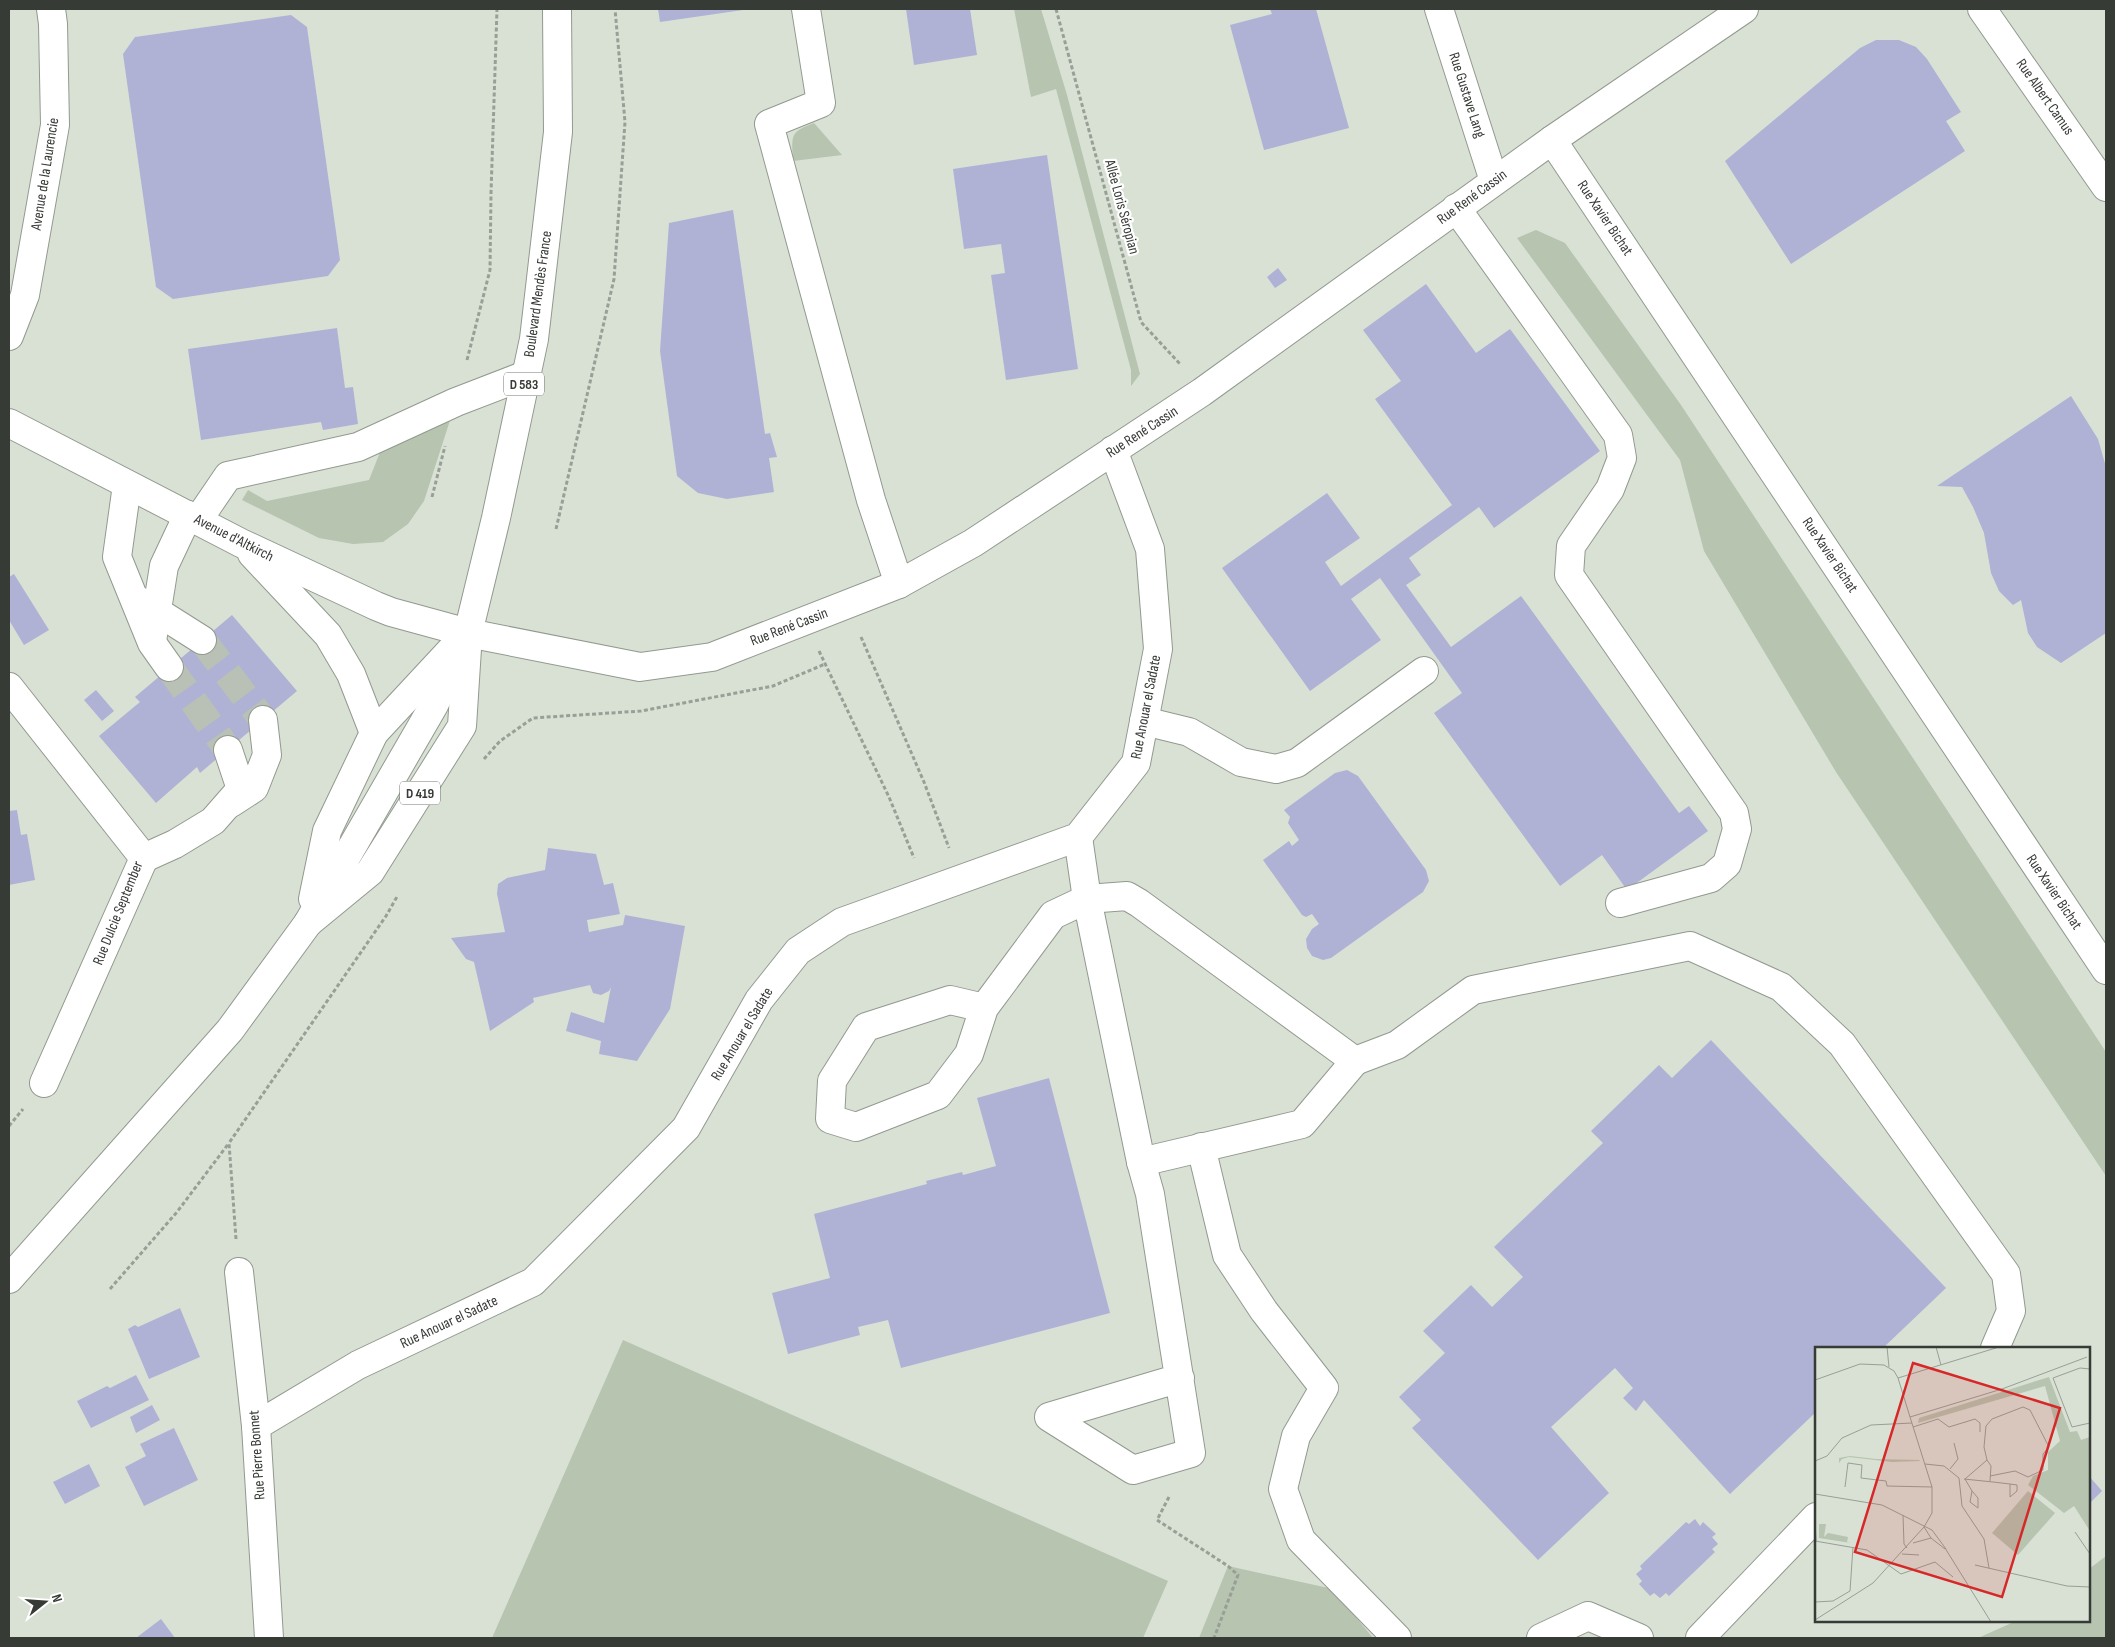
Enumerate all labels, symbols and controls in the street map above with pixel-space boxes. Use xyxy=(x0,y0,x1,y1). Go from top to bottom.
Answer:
street label: Rue Gustave Lang xyxy=(1444,50,1490,140)
street label: Rue Albert Camus xyxy=(2012,55,2078,139)
street label: Avenue de la Laurencie xyxy=(27,116,63,233)
street label: Allée Loris Séropian xyxy=(1100,157,1144,256)
street label: Rue René Cassin xyxy=(1433,165,1511,229)
street label: Rue Xavier Bichat xyxy=(1573,177,1637,260)
street label: Boulevard Mendès France xyxy=(520,230,556,358)
road number: D 583 xyxy=(504,372,544,396)
street label: Rue René Cassin xyxy=(1103,402,1181,462)
street label: Avenue d'Altkirch xyxy=(190,509,277,566)
street label: Rue Xavier Bichat xyxy=(1798,514,1862,597)
street label: Rue René Cassin xyxy=(747,603,831,651)
street label: Rue Anouar el Sadate xyxy=(1127,653,1165,761)
road number: D 419 xyxy=(400,781,440,804)
street label: Rue Xavier Bichat xyxy=(2022,851,2086,934)
street label: Rue Dulcie September xyxy=(88,858,148,968)
street label: Rue Anouar el Sadate xyxy=(707,984,777,1084)
street label: Rue Anouar el Sadate xyxy=(397,1291,501,1353)
inset map xyxy=(1815,1347,2090,1622)
street label: Rue Pierre Bonnet xyxy=(244,1409,270,1500)
north arrow xyxy=(20,1577,70,1627)
text: N xyxy=(48,1592,66,1604)

